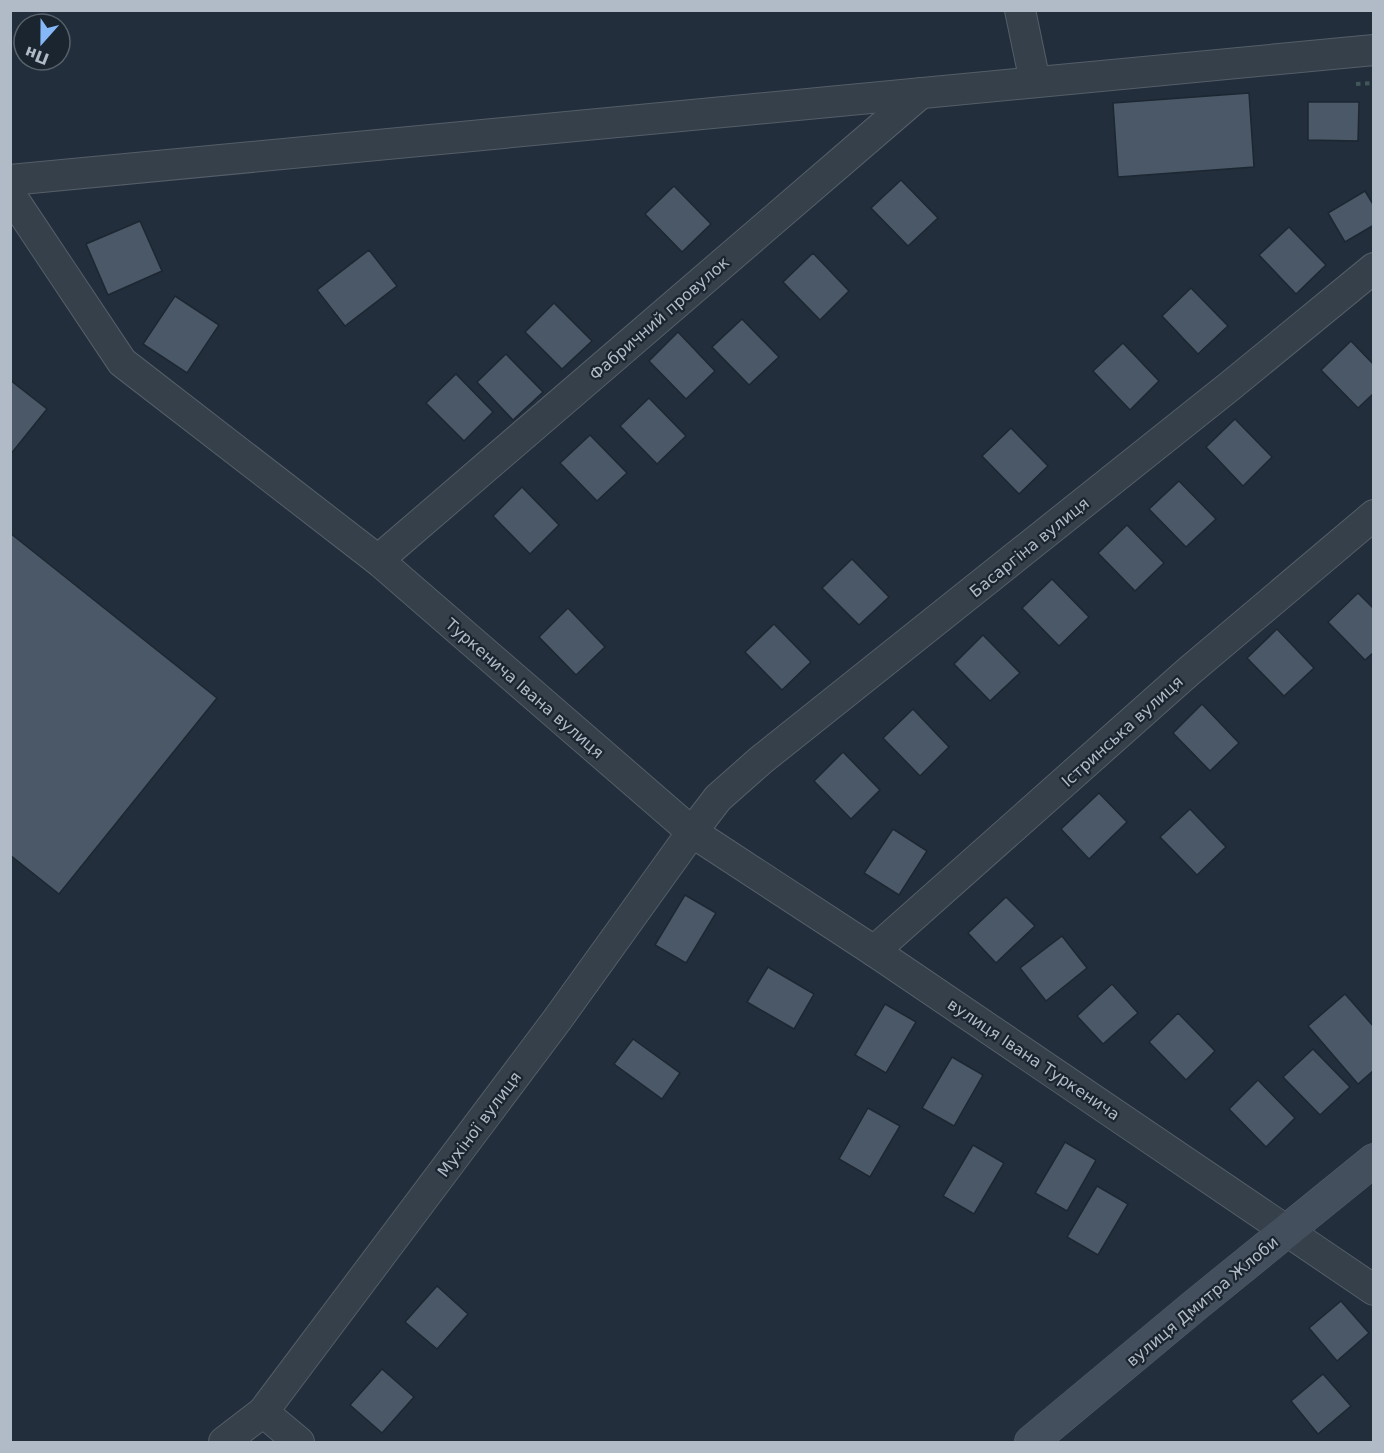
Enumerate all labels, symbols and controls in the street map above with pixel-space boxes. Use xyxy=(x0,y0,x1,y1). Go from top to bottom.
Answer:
north arrow xyxy=(12,12,72,72)
text: Пн xyxy=(22,42,52,69)
street label: Фабричний провулок xyxy=(586,252,733,384)
street label: Басаргіна вулиця xyxy=(966,494,1093,601)
street label: Туркенича Івана вулиця xyxy=(441,614,608,762)
street label: Істринська вулиця xyxy=(1058,672,1187,791)
street label: вулиця Івана Туркенича xyxy=(944,995,1123,1124)
street label: Мухіної вулиця xyxy=(434,1068,525,1181)
street label: вулиця Дмитра Жлоби xyxy=(1123,1232,1282,1370)

